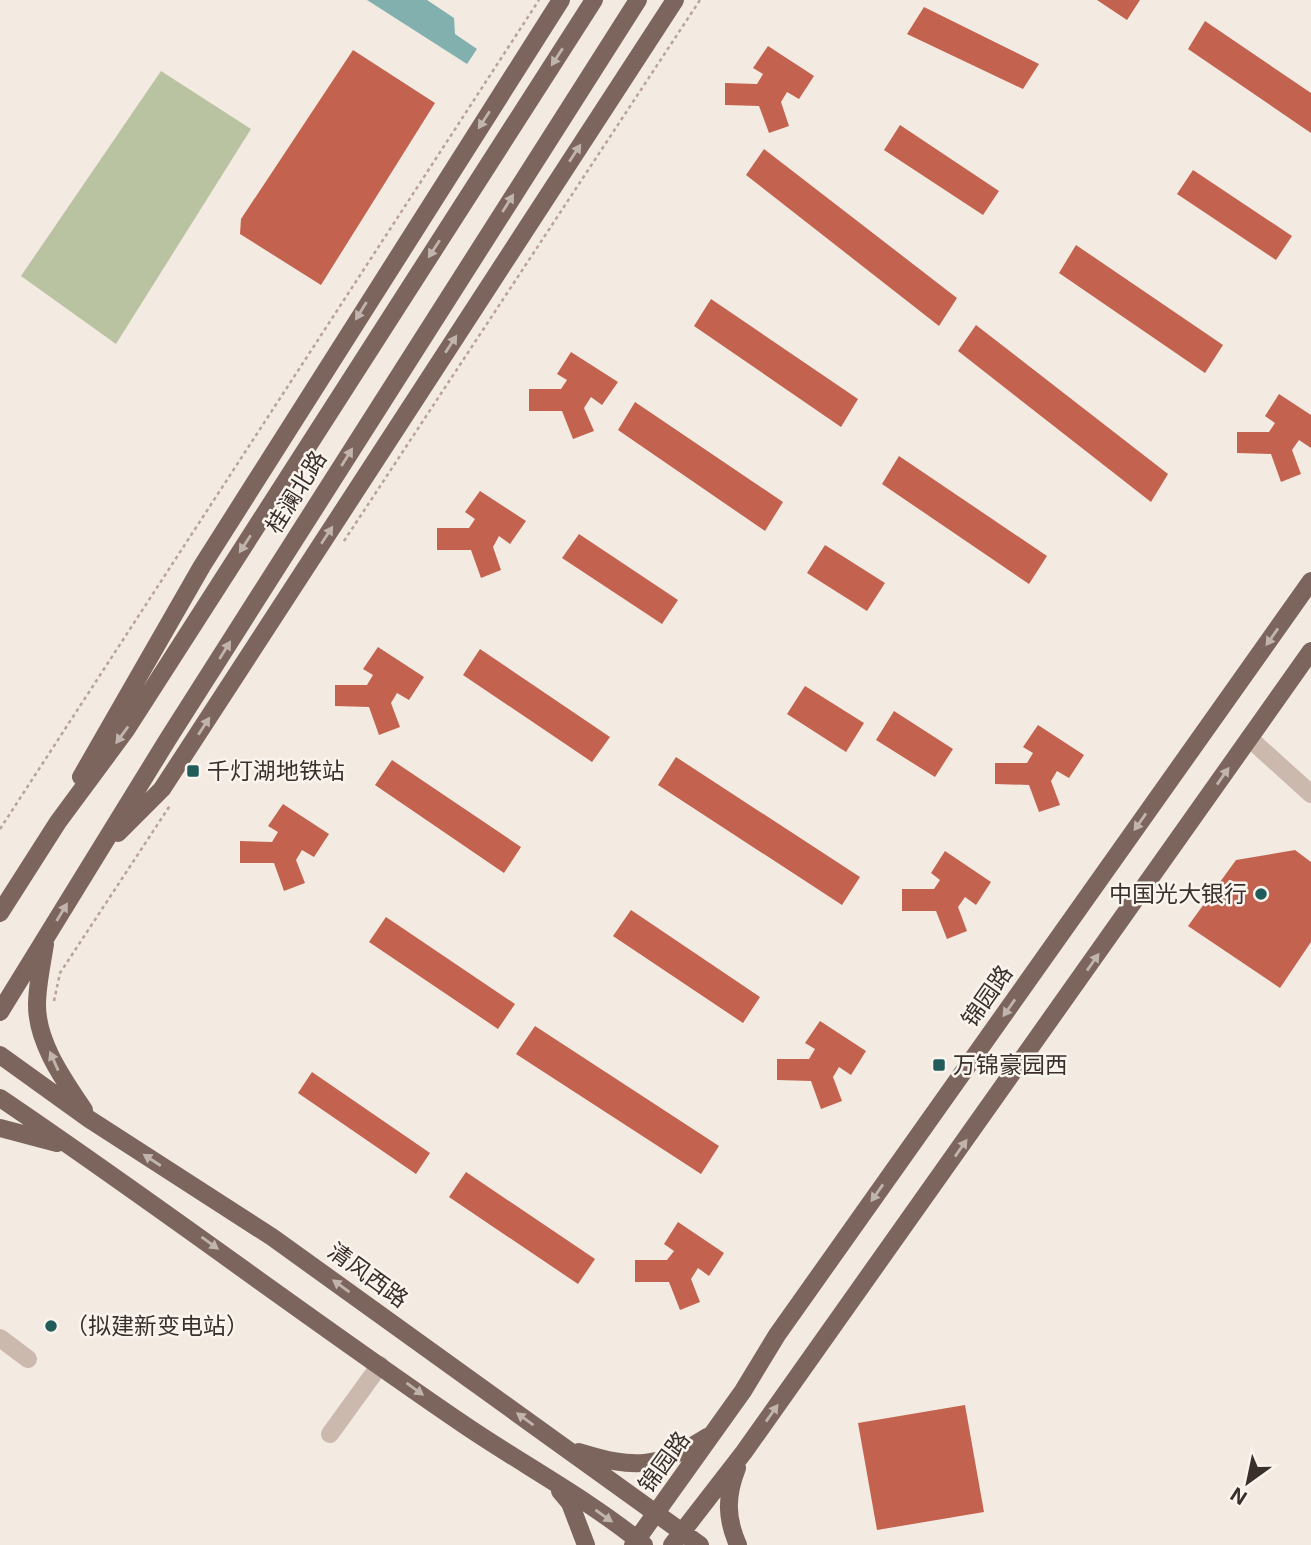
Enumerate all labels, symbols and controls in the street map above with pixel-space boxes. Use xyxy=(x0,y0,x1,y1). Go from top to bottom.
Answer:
one-way arrow xyxy=(550,48,563,67)
one-way arrow xyxy=(478,110,491,129)
one-way arrow xyxy=(569,144,582,163)
one-way arrow xyxy=(502,194,515,213)
one-way arrow xyxy=(428,239,441,259)
one-way arrow xyxy=(355,301,368,320)
one-way arrow xyxy=(445,334,458,354)
street label: 桂澜北路 xyxy=(260,446,332,538)
one-way arrow xyxy=(340,448,353,467)
one-way arrow xyxy=(321,525,334,545)
one-way arrow xyxy=(239,534,252,553)
one-way arrow xyxy=(1265,628,1279,646)
one-way arrow xyxy=(218,640,231,659)
one-way arrow xyxy=(197,716,210,735)
one-way arrow xyxy=(115,726,129,744)
place label: 千灯湖地铁站 xyxy=(207,757,345,785)
marker: 千灯湖地铁站 xyxy=(185,763,201,779)
one-way arrow xyxy=(1216,767,1230,785)
one-way arrow xyxy=(1133,813,1147,831)
place label: 中国光大银行 xyxy=(1109,880,1247,908)
marker: 中国光大银行 xyxy=(1253,886,1269,902)
one-way arrow xyxy=(55,902,68,921)
one-way arrow xyxy=(1086,953,1100,971)
street label: 锦园路 xyxy=(956,960,1018,1032)
one-way arrow xyxy=(1002,999,1016,1017)
one-way arrow xyxy=(48,1051,60,1071)
place label: 万锦豪园西 xyxy=(953,1051,1068,1079)
marker: 万锦豪园西 xyxy=(931,1057,947,1073)
one-way arrow xyxy=(954,1139,968,1157)
one-way arrow xyxy=(142,1153,161,1166)
one-way arrow xyxy=(870,1184,884,1202)
one-way arrow xyxy=(201,1236,219,1250)
street label: 清风西路 xyxy=(323,1237,413,1313)
one-way arrow xyxy=(332,1279,350,1293)
place label: （拟建新变电站） xyxy=(65,1312,249,1340)
marker: （拟建新变电站） xyxy=(43,1318,59,1334)
one-way arrow xyxy=(405,1382,424,1396)
one-way arrow xyxy=(765,1404,779,1422)
one-way arrow xyxy=(516,1412,534,1426)
street label: 锦园路 xyxy=(632,1426,696,1498)
north arrow xyxy=(1213,1447,1283,1517)
text: N xyxy=(1227,1482,1251,1509)
one-way arrow xyxy=(595,1509,613,1523)

